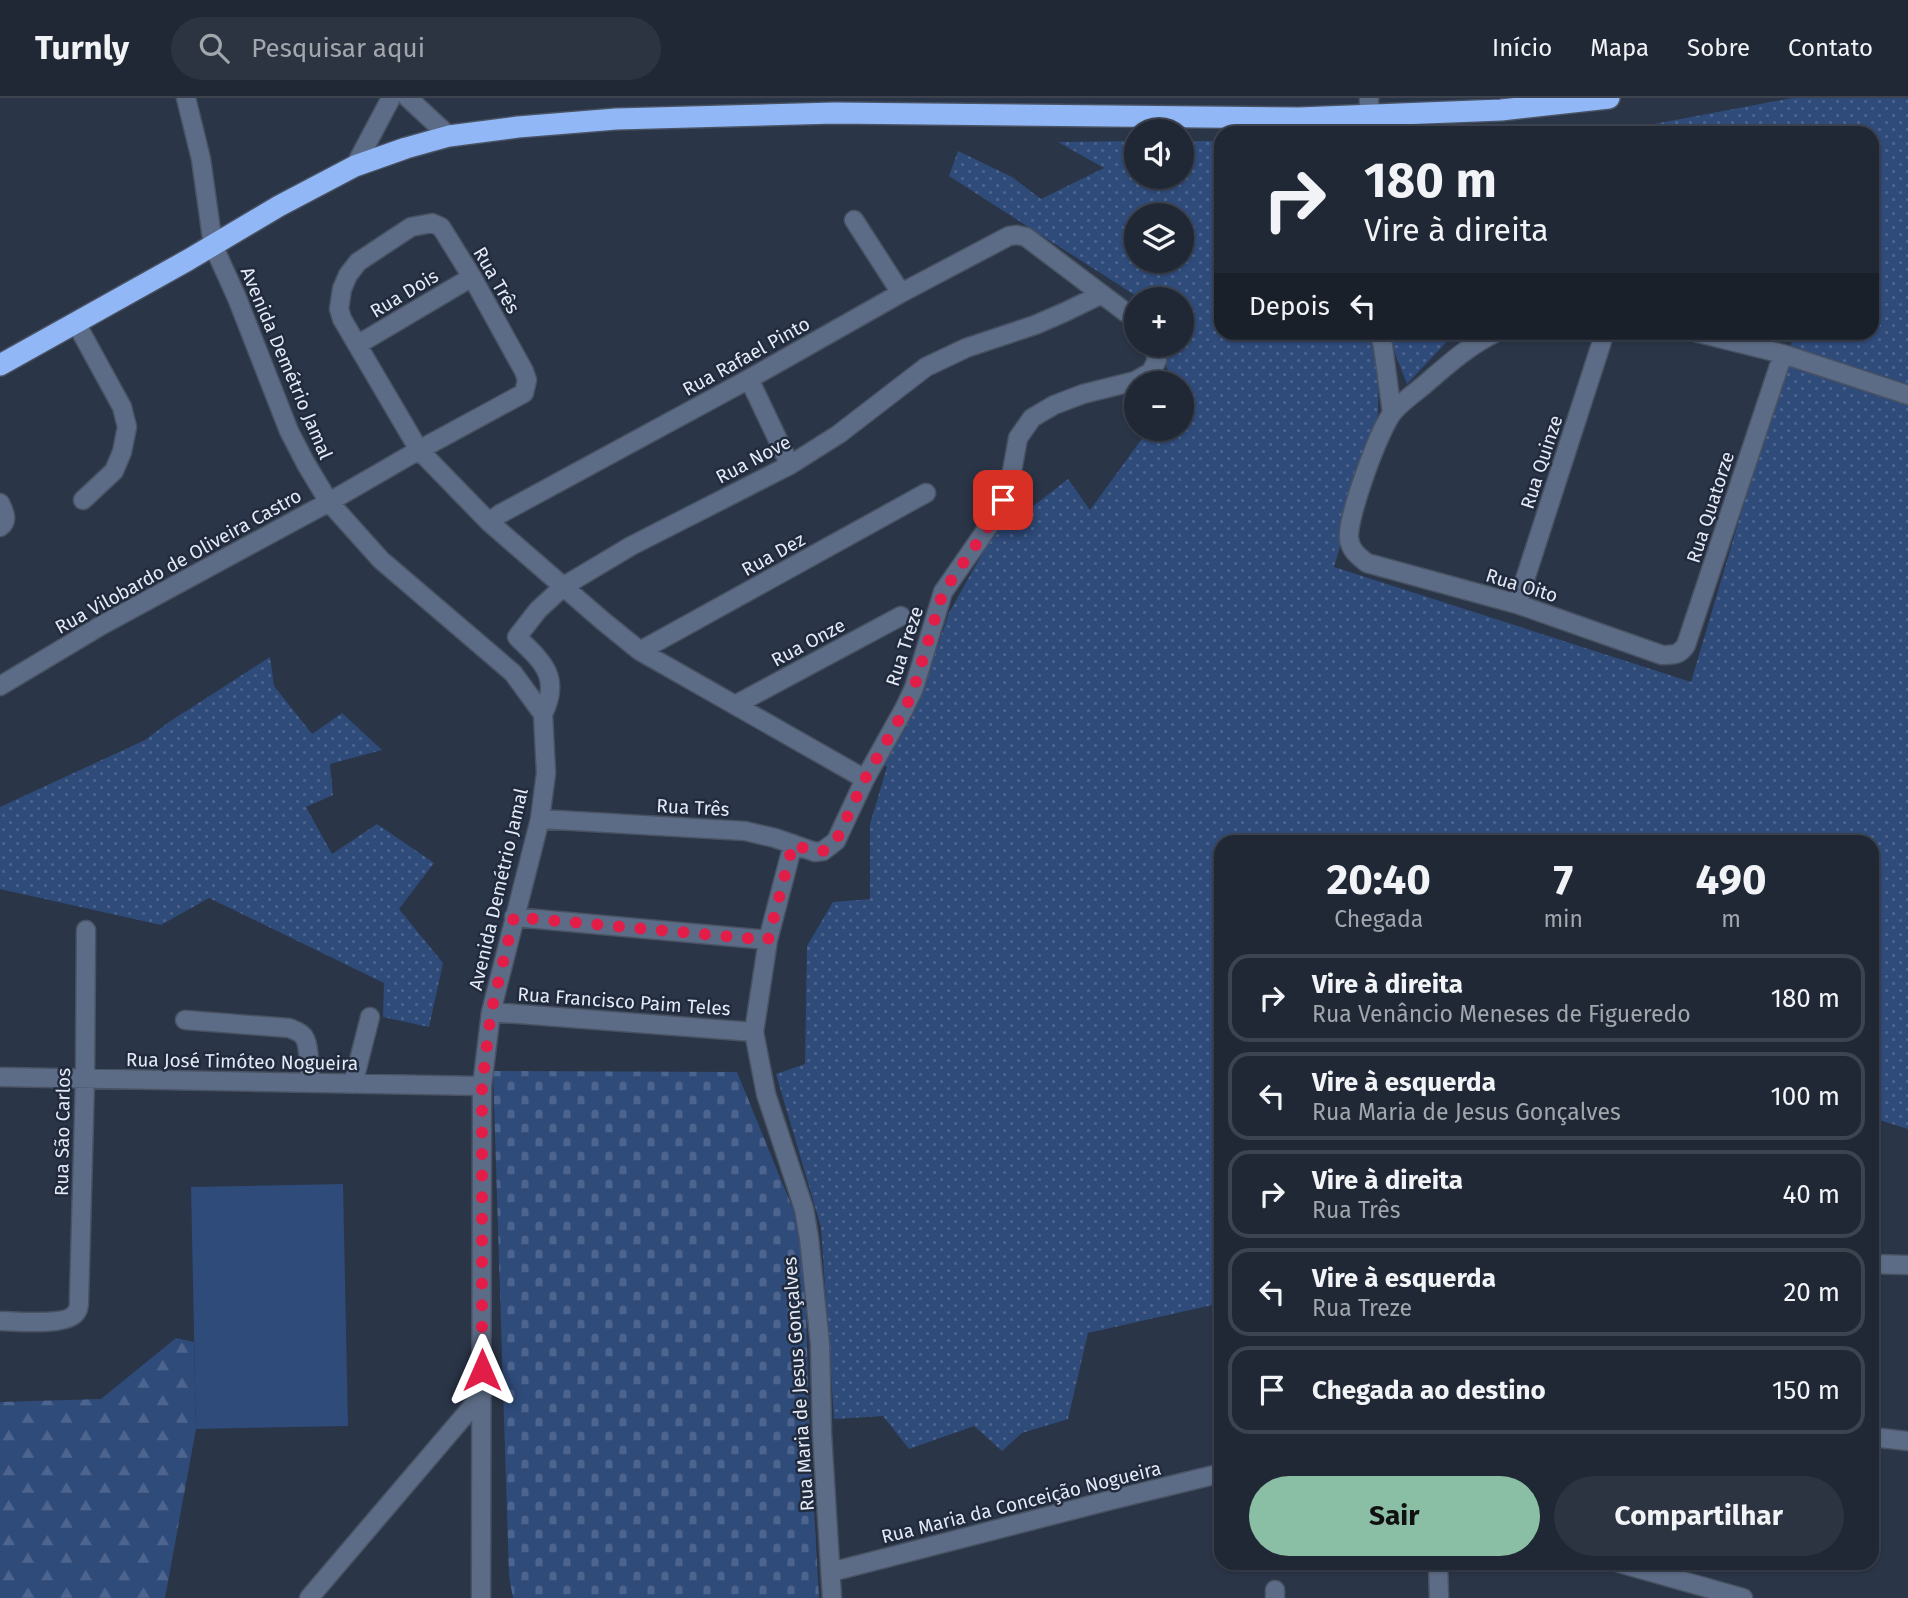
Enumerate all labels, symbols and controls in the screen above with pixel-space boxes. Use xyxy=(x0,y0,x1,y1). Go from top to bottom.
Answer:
search box xyxy=(171,17,661,80)
text: Turnly xyxy=(35,28,129,68)
icon: search xyxy=(195,29,233,67)
text: Pesquisar aqui xyxy=(251,33,425,64)
text: Início xyxy=(1492,34,1552,62)
text: Mapa xyxy=(1590,34,1649,62)
text: Sobre xyxy=(1687,34,1750,62)
text: Contato xyxy=(1788,34,1873,62)
map controls xyxy=(1124,119,1194,441)
button: sound xyxy=(1124,119,1194,189)
text: 180 m xyxy=(1364,151,1497,210)
icon: right xyxy=(1249,154,1340,245)
button: layers xyxy=(1124,203,1194,273)
text: Vire à direita xyxy=(1364,211,1549,249)
street label: Rua Três xyxy=(468,243,525,318)
street label: Avenida Demétrio Jamal xyxy=(236,264,338,463)
street label: Rua Dois xyxy=(366,264,443,323)
button: + xyxy=(1124,287,1194,357)
icon: left xyxy=(1344,287,1382,325)
text: Depois xyxy=(1249,291,1330,322)
street label: Rua Rafael Pinto xyxy=(679,312,814,401)
button: − xyxy=(1124,371,1194,441)
street label: Rua Quinze xyxy=(1516,412,1567,512)
street label: Rua Nove xyxy=(712,430,795,489)
street label: Rua Quatorze xyxy=(1682,449,1739,566)
pin xyxy=(973,470,1033,530)
icon: arrive xyxy=(984,481,1022,519)
street label: Rua Vilobardo de Oliveira Castro xyxy=(51,484,305,639)
street label: Rua Dez xyxy=(738,528,809,581)
street label: Rua Oito xyxy=(1483,564,1561,607)
street label: Rua Treze xyxy=(881,603,928,689)
street label: Rua Onze xyxy=(767,613,849,672)
street label: Avenida Demétrio Jamal xyxy=(464,785,533,992)
street label: Rua Três xyxy=(656,794,730,821)
text: 20:40 xyxy=(1326,855,1431,905)
text: 7 xyxy=(1553,855,1573,905)
text: 490 xyxy=(1696,855,1767,905)
text: Chegada xyxy=(1334,905,1423,933)
text: min xyxy=(1543,905,1583,933)
text: m xyxy=(1721,905,1741,933)
text: Vire à direita xyxy=(1312,969,1463,1000)
icon: right xyxy=(1253,979,1291,1017)
street label: Rua Francisco Paim Teles xyxy=(517,983,731,1020)
text: 180 m xyxy=(1771,983,1840,1014)
text: Rua Venâncio Meneses de Figueredo xyxy=(1312,1000,1691,1028)
street label: Rua José Timóteo Nogueira xyxy=(126,1048,358,1075)
text: Vire à esquerda xyxy=(1312,1067,1496,1098)
street label: Rua São Carlos xyxy=(50,1068,75,1196)
icon: left xyxy=(1253,1077,1291,1115)
text: 100 m xyxy=(1771,1081,1840,1112)
text: Rua Maria de Jesus Gonçalves xyxy=(1312,1098,1621,1126)
text: Vire à direita xyxy=(1312,1165,1463,1196)
icon: right xyxy=(1253,1175,1291,1213)
text: 40 m xyxy=(1782,1179,1840,1210)
text: Rua Três xyxy=(1312,1196,1401,1224)
street label: Rua Maria de Jesus Gonçalves xyxy=(778,1256,819,1512)
text: Vire à esquerda xyxy=(1312,1263,1496,1294)
icon: left xyxy=(1253,1273,1291,1311)
text: 20 m xyxy=(1783,1277,1840,1308)
text: Rua Treze xyxy=(1312,1294,1412,1322)
position arrow xyxy=(445,1333,519,1407)
icon: arrive xyxy=(1253,1371,1291,1409)
text: Chegada ao destino xyxy=(1312,1375,1546,1406)
text: 150 m xyxy=(1772,1375,1840,1406)
street label: Rua Maria da Conceição Nogueira xyxy=(879,1457,1163,1548)
button: Sair xyxy=(1249,1476,1540,1556)
button: Compartilhar xyxy=(1554,1476,1844,1556)

